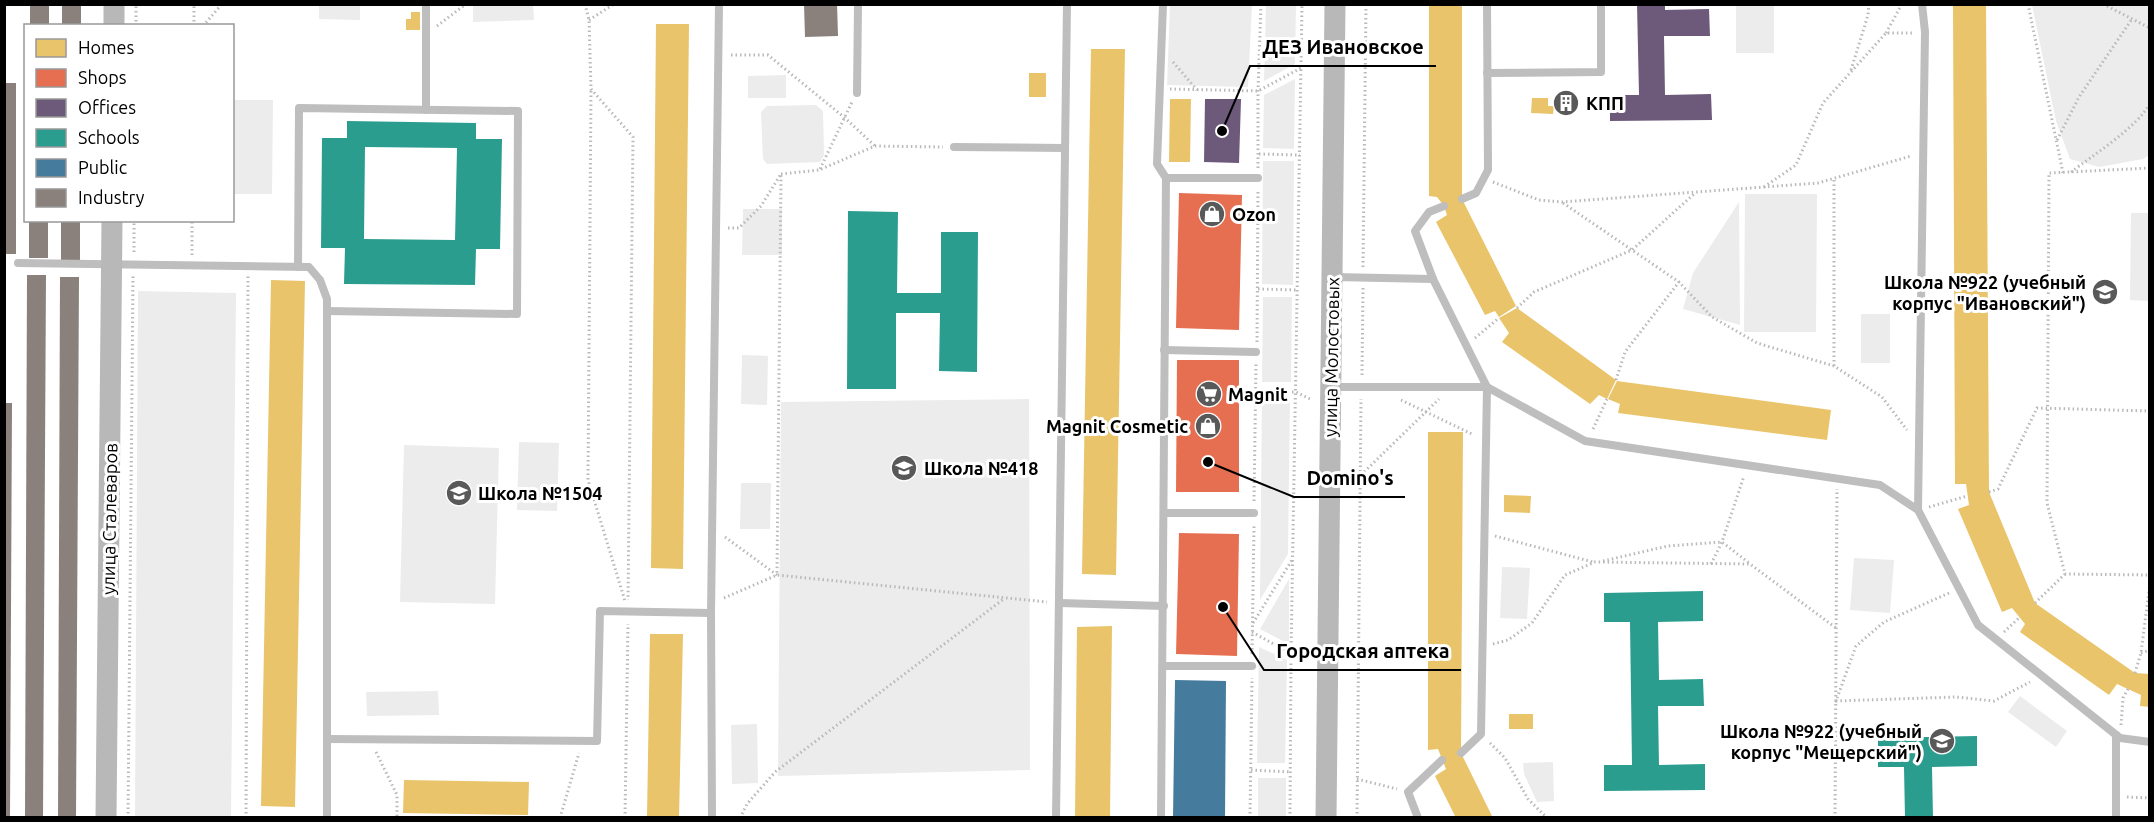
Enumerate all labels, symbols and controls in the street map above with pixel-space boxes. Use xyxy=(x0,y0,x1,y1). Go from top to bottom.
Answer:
legend xyxy=(24,24,234,222)
callout: ДЕЗ Ивановское xyxy=(1250,28,1436,66)
text: ДЕЗ Ивановское xyxy=(1262,35,1424,58)
text: Homes xyxy=(78,37,135,57)
text: Shops xyxy=(78,67,127,87)
building icon: КПП xyxy=(1551,88,1581,118)
place label: КПП xyxy=(1586,93,1624,113)
text: Offices xyxy=(78,97,136,117)
text: Schools xyxy=(78,127,140,147)
text: Public xyxy=(78,157,127,177)
text: Industry xyxy=(78,187,145,207)
shop icon: Ozon xyxy=(1197,199,1227,229)
place label: Ozon xyxy=(1232,204,1276,224)
place label: Школа №922 (учебный корпус "Ивановский") xyxy=(1884,272,2086,314)
street label: улица Молостовых xyxy=(1320,277,1342,437)
school or university icon: Школа №922 (учебный корпус "Ивановский") xyxy=(2090,277,2120,307)
supermarket icon: Magnit xyxy=(1194,379,1224,409)
place label: Magnit xyxy=(1228,384,1288,404)
shop icon: Magnit Cosmetic xyxy=(1193,411,1223,441)
place label: Magnit Cosmetic xyxy=(1046,416,1188,436)
street label: улица Сталеваров xyxy=(98,443,120,595)
school or university icon: Школа №418 xyxy=(889,453,919,483)
place label: Школа №418 xyxy=(924,458,1038,478)
callout: Domino's xyxy=(1294,459,1405,497)
text: Domino's xyxy=(1306,466,1394,489)
school or university icon: Школа №1504 xyxy=(444,478,474,508)
place label: Школа №1504 xyxy=(478,483,602,503)
callout: Городская аптека xyxy=(1264,632,1461,670)
text: Городская аптека xyxy=(1276,639,1450,662)
place label: Школа №922 (учебный корпус "Мещерский") xyxy=(1720,721,1922,763)
school or university icon: Школа №922 (учебный корпус "Мещерский") xyxy=(1927,726,1957,756)

